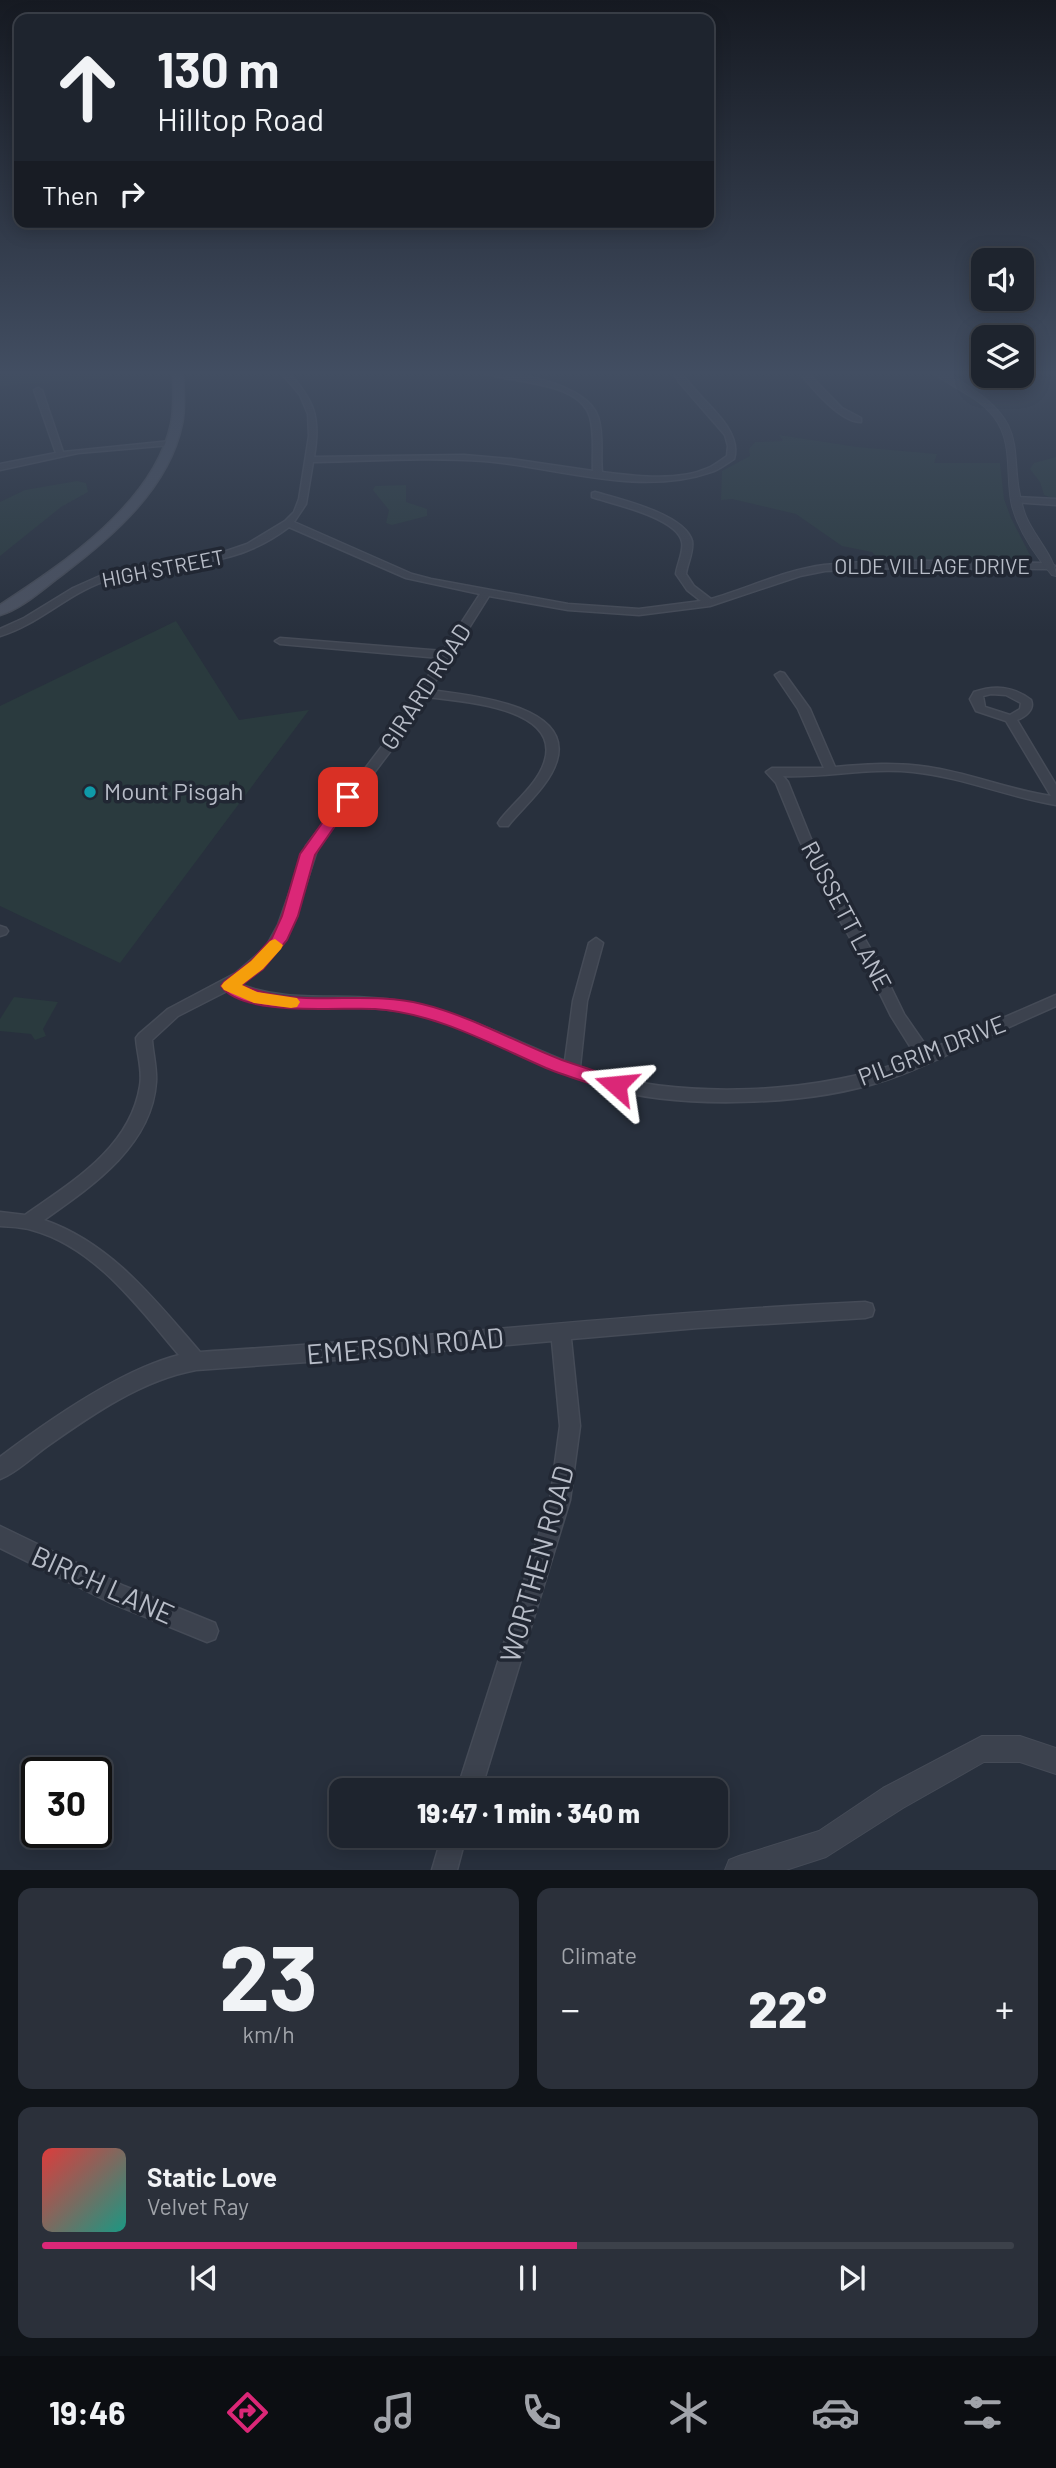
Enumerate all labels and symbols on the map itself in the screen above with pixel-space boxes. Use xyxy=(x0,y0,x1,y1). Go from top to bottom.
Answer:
street label: HIGH STREET xyxy=(99,543,226,592)
street label: OLDE VILLAGE DRIVE xyxy=(834,553,1030,578)
street label: GIRARD ROAD xyxy=(373,618,476,755)
pin xyxy=(318,767,378,827)
place label: Mount Pisgah xyxy=(104,776,244,805)
marker: Mount Pisgah xyxy=(82,784,98,800)
street label: RUSSETT LANE xyxy=(796,836,899,995)
street label: PILGRIM DRIVE xyxy=(854,1008,1009,1091)
position arrow xyxy=(579,1048,653,1122)
street label: EMERSON ROAD xyxy=(305,1319,505,1371)
street label: WORTHEN ROAD xyxy=(492,1461,580,1666)
street label: BIRCH LANE xyxy=(27,1538,180,1631)
speed limit sign: 30 xyxy=(21,1757,112,1848)

